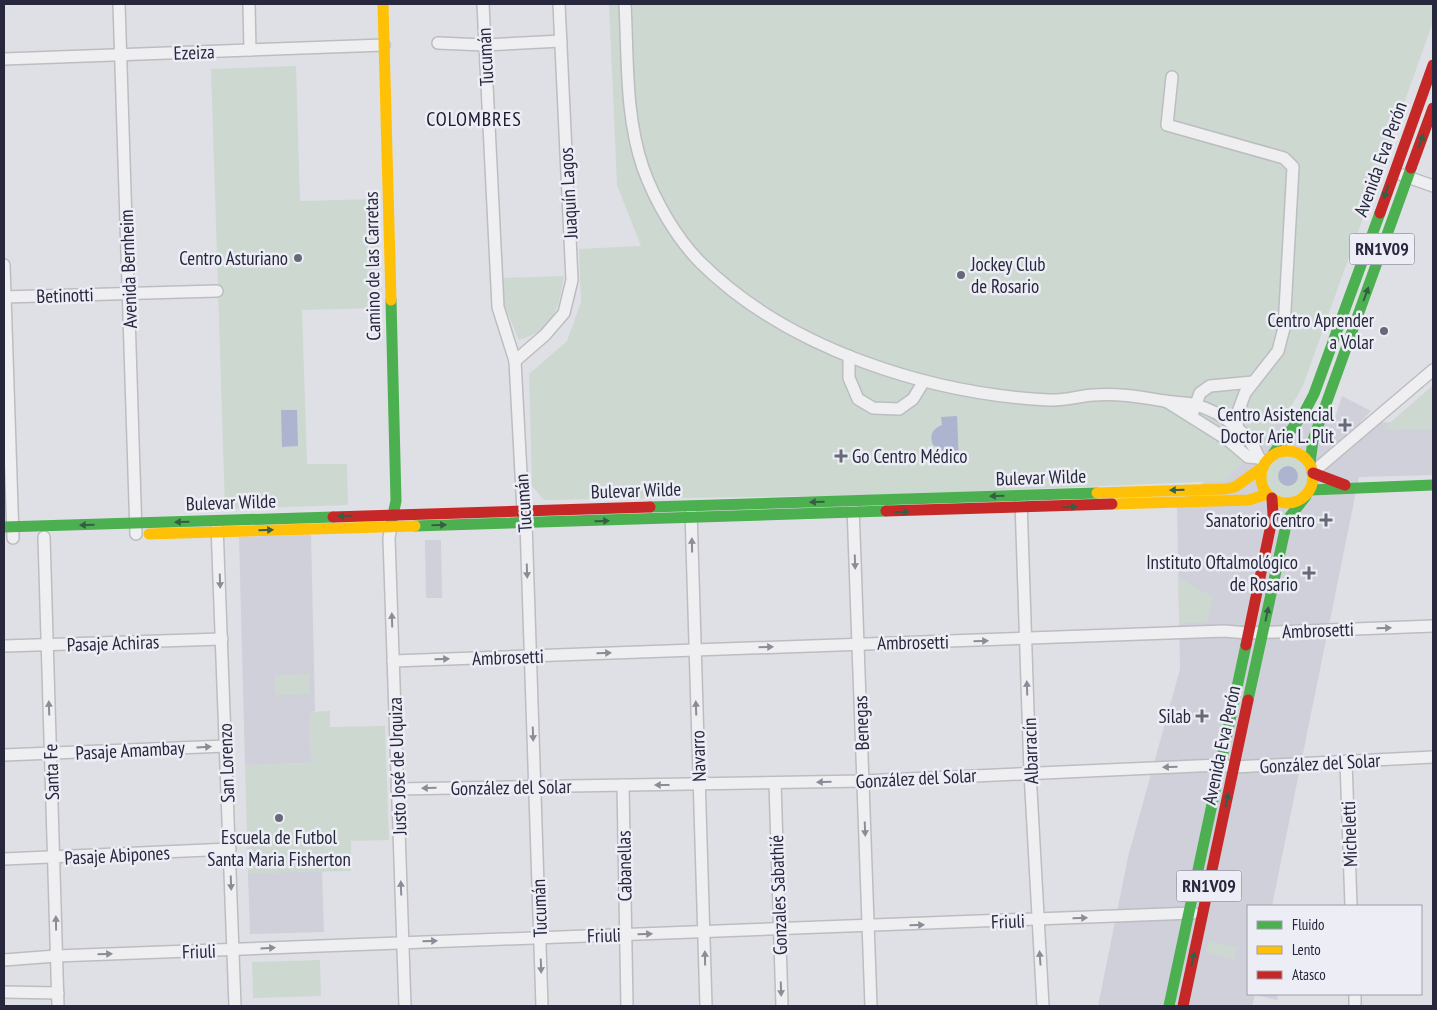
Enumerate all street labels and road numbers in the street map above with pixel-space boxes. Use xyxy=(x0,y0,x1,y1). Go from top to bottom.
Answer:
street label: Tucumán xyxy=(471,27,499,87)
street label: Ezeiza xyxy=(173,39,215,65)
street label: Avenida Eva Perón xyxy=(1348,98,1412,220)
street label: Juaquín Lagos xyxy=(554,147,582,240)
street label: Camino de las Carretas xyxy=(359,191,385,341)
street label: Avenida Bernheim xyxy=(114,209,142,329)
road number: RN1V09 xyxy=(1350,233,1414,264)
street label: Betinotti xyxy=(36,282,94,308)
street label: Bulevar Wilde xyxy=(995,463,1087,491)
street label: Tucumán xyxy=(509,473,537,533)
street label: Bulevar Wilde xyxy=(590,476,682,504)
street label: Bulevar Wilde xyxy=(185,488,277,516)
street label: Ambrosetti xyxy=(1282,617,1354,643)
street label: Pasaje Achiras xyxy=(66,629,160,657)
street label: Ambrosetti xyxy=(877,629,949,655)
street label: Ambrosetti xyxy=(472,644,544,670)
street label: Avenida Eva Perón xyxy=(1197,683,1245,807)
street label: Benegas xyxy=(848,695,874,751)
street label: Justo José de Urquiza xyxy=(383,697,411,836)
street label: Albarracín xyxy=(1017,717,1043,785)
street label: San Lorenzo xyxy=(213,723,239,803)
street label: Navarro xyxy=(685,730,711,782)
street label: Pasaje Amambay xyxy=(75,735,186,765)
street label: Santa Fe xyxy=(38,743,64,801)
street label: González del Solar xyxy=(1259,748,1382,778)
street label: González del Solar xyxy=(855,763,978,793)
street label: González del Solar xyxy=(450,774,572,800)
street label: Micheletti xyxy=(1336,801,1362,867)
street label: Cabanellas xyxy=(611,830,637,902)
street label: Gonzales Sabathié xyxy=(764,834,792,955)
street label: Pasaje Abipones xyxy=(64,840,170,870)
road number: RN1V09 xyxy=(1176,870,1242,901)
street label: Tucumán xyxy=(526,878,552,938)
street label: Friuli xyxy=(991,908,1025,934)
street label: Friuli xyxy=(587,922,621,948)
street label: Friuli xyxy=(182,938,216,964)

